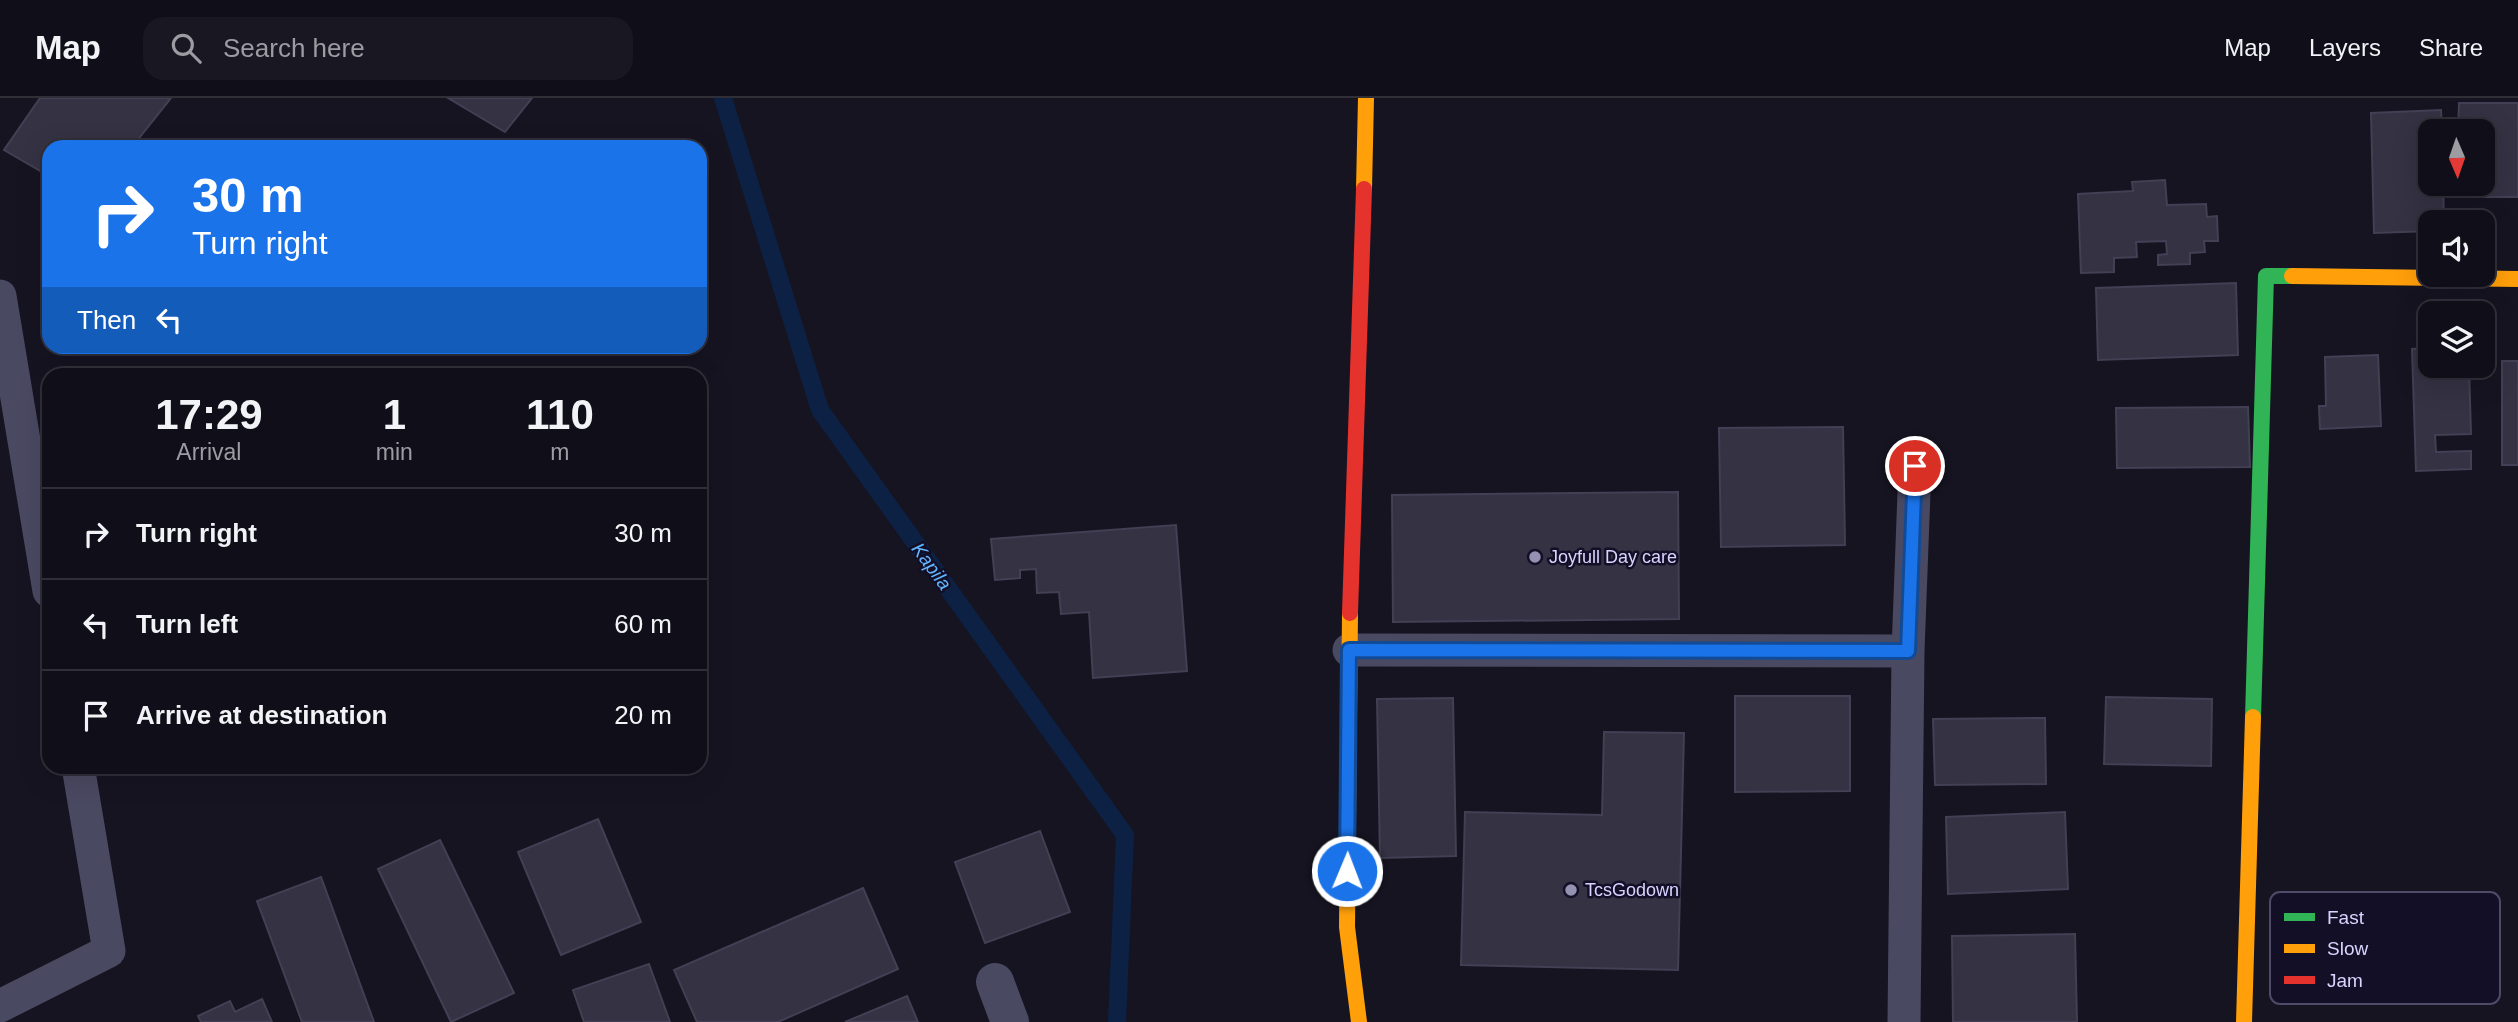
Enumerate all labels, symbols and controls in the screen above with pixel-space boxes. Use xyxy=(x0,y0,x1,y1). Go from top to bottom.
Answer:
search box xyxy=(143,17,633,80)
text: Map xyxy=(35,29,101,66)
icon: search xyxy=(167,29,205,67)
text: Search here xyxy=(223,33,365,63)
text: Map xyxy=(2224,34,2271,61)
text: Layers xyxy=(2309,34,2381,61)
text: Share xyxy=(2419,34,2483,61)
north arrow xyxy=(2418,119,2496,196)
map controls xyxy=(2418,119,2495,378)
icon: right xyxy=(77,168,168,259)
text: 30 m xyxy=(192,168,304,222)
button: sound xyxy=(2418,210,2495,287)
text: Turn right xyxy=(192,225,328,261)
icon: left xyxy=(150,301,188,339)
button: layers xyxy=(2418,301,2495,378)
text: Then xyxy=(77,305,136,335)
text: 17:29 xyxy=(155,391,263,438)
text: 1 xyxy=(383,391,406,438)
text: 110 xyxy=(526,391,594,438)
pin xyxy=(1885,436,1945,496)
text: Arrival xyxy=(176,439,241,465)
text: min xyxy=(376,439,413,465)
text: m xyxy=(550,439,570,465)
icon: arrive xyxy=(1896,447,1934,485)
icon: right xyxy=(77,515,115,553)
text: Turn right xyxy=(136,518,257,548)
text: 30 m xyxy=(614,518,672,548)
water label: Kapila xyxy=(908,539,956,594)
place label: Joyfull Day care xyxy=(1549,547,1677,567)
marker: Joyfull Day care xyxy=(1527,549,1543,565)
icon: left xyxy=(77,606,115,644)
text: Turn left xyxy=(136,609,238,639)
text: 60 m xyxy=(614,609,672,639)
icon: arrive xyxy=(77,697,115,735)
text: Arrive at destination xyxy=(136,700,387,730)
text: 20 m xyxy=(614,700,672,730)
position arrow xyxy=(1310,834,1384,908)
place label: TcsGodown xyxy=(1585,880,1679,900)
marker: TcsGodown xyxy=(1563,882,1579,898)
legend xyxy=(2270,892,2500,1004)
text: Fast xyxy=(2327,907,2365,928)
text: Slow xyxy=(2327,938,2368,959)
text: Jam xyxy=(2327,970,2363,991)

